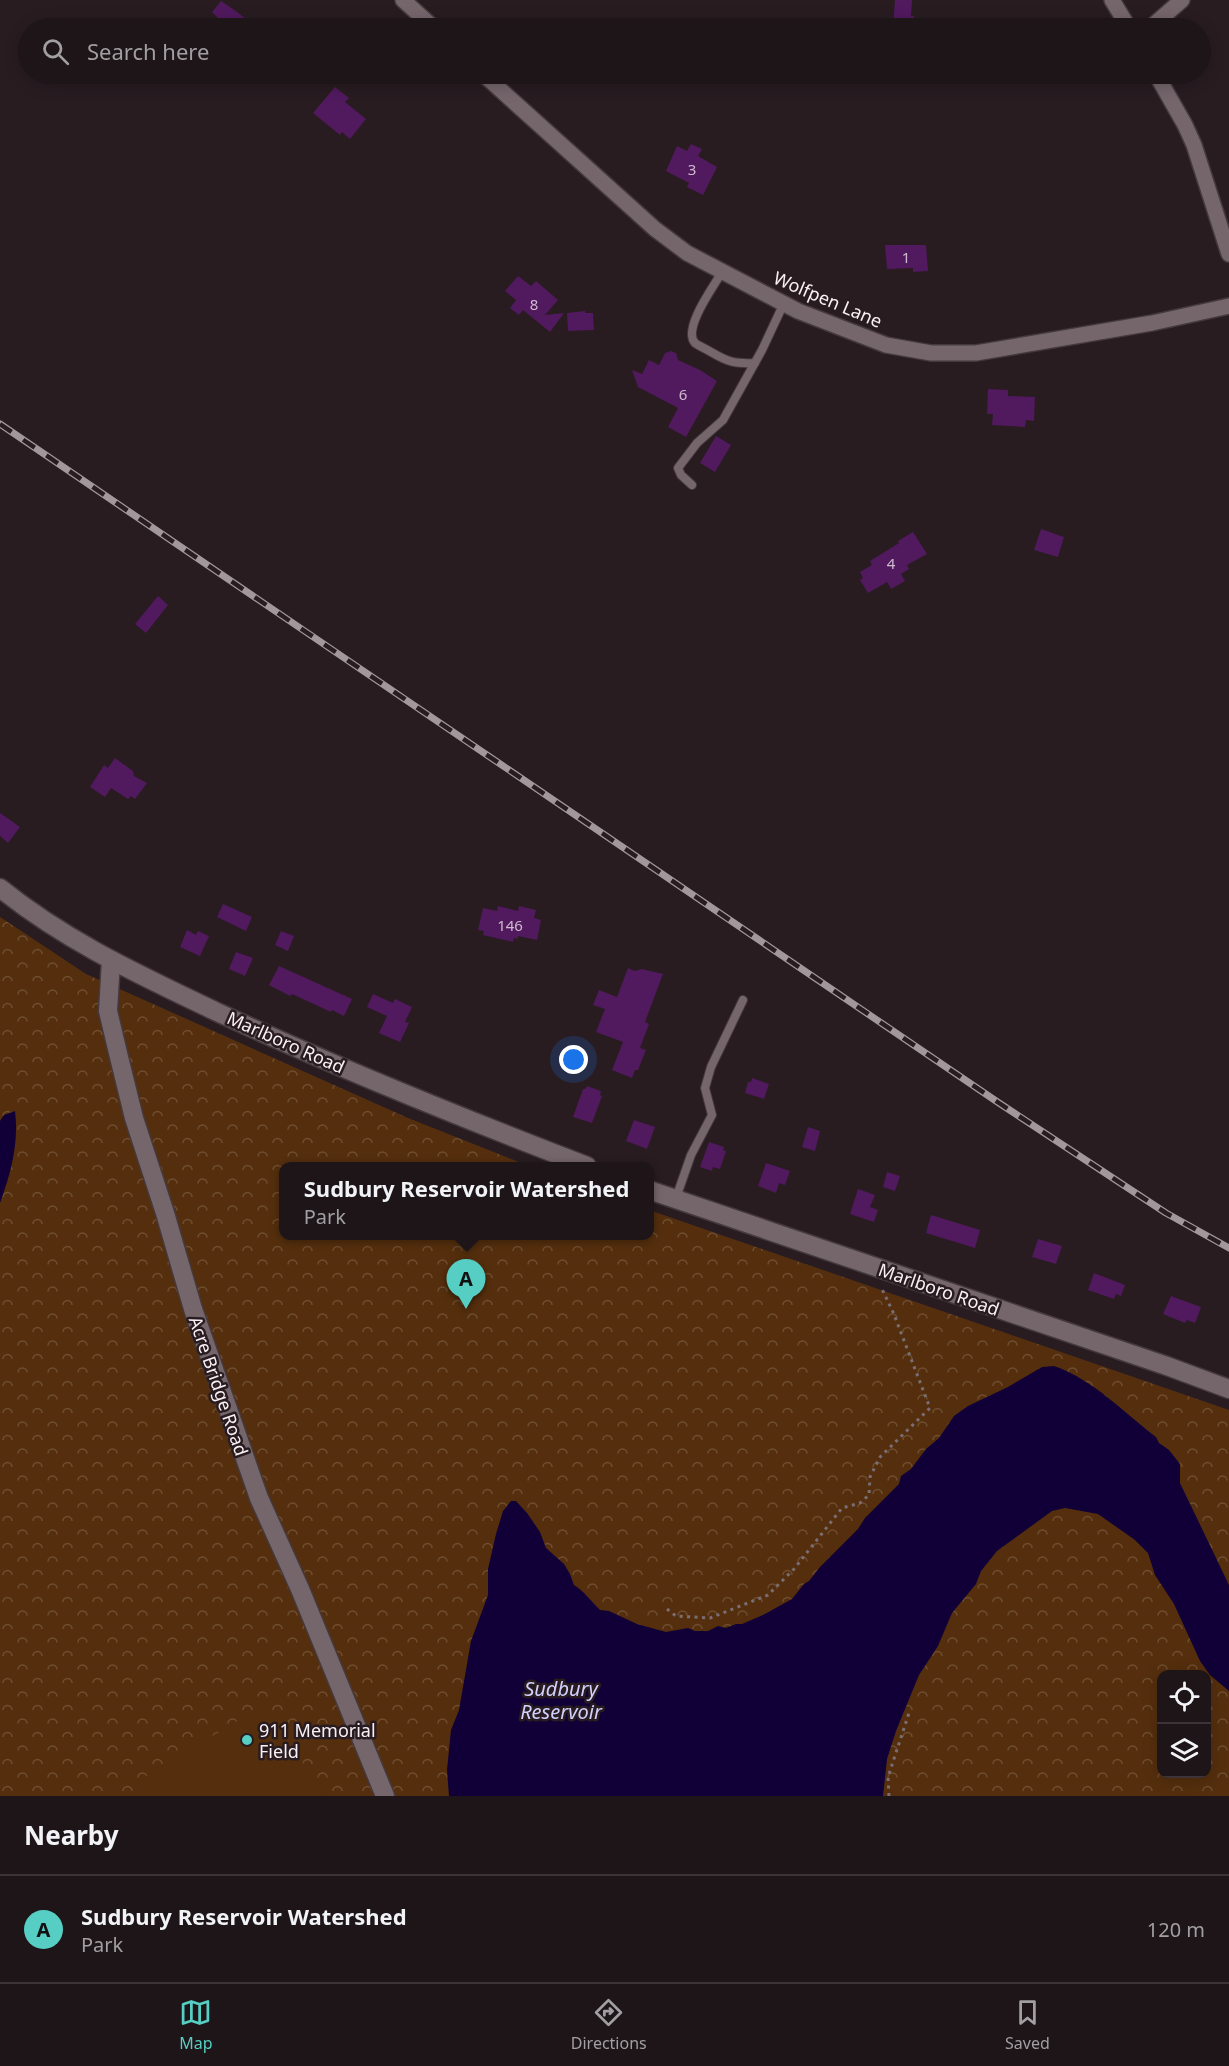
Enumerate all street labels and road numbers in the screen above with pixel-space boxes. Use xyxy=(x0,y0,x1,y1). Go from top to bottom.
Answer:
street label: Wolfpen Lane xyxy=(770,265,886,333)
street label: Marlboro Road xyxy=(223,1005,349,1079)
street label: Marlboro Road xyxy=(875,1257,1003,1321)
street label: Acre Bridge Road xyxy=(184,1313,254,1459)

